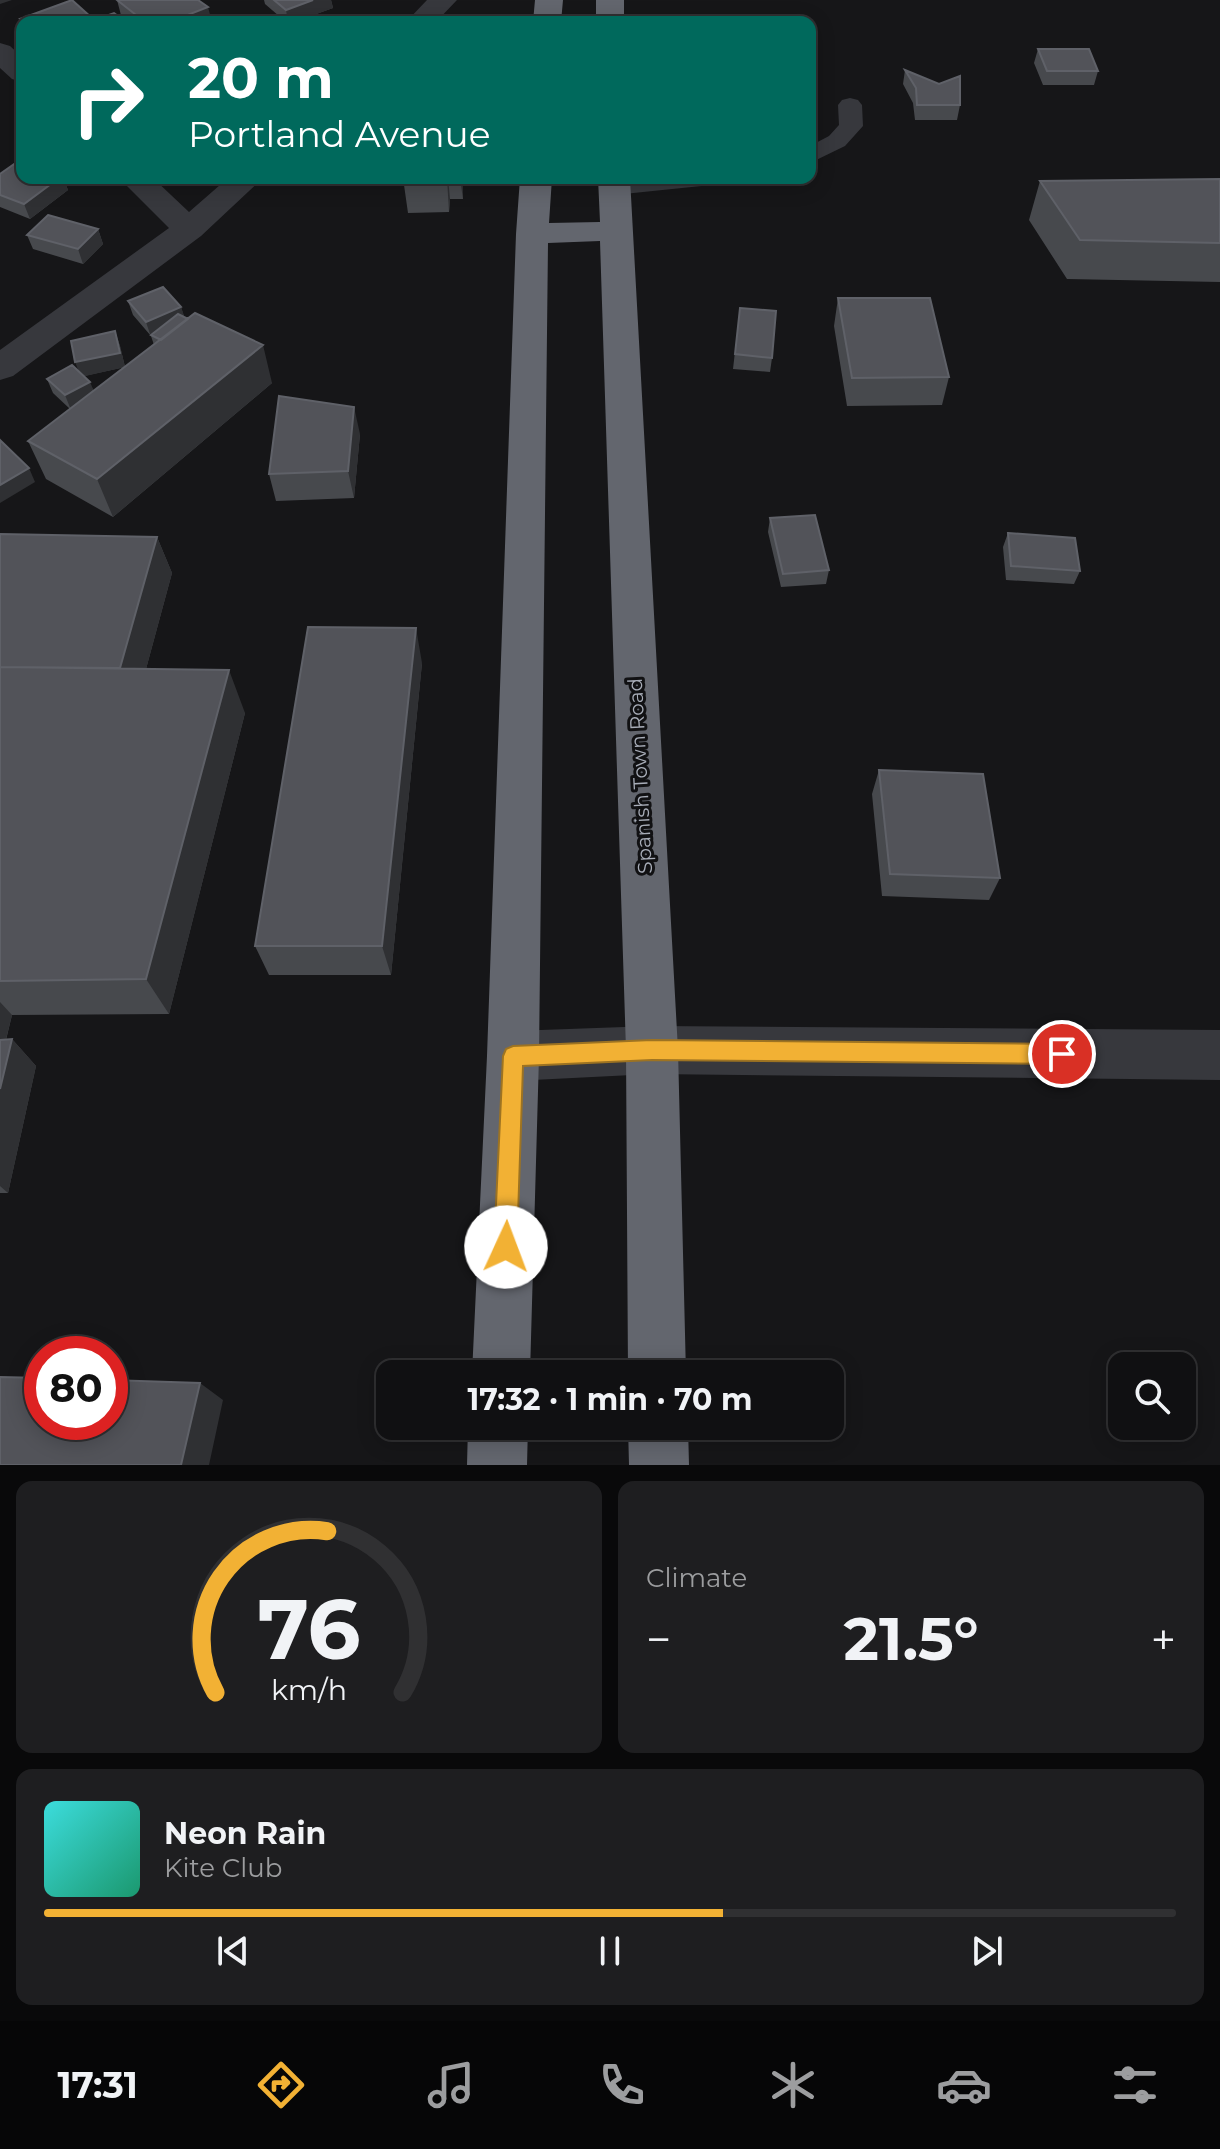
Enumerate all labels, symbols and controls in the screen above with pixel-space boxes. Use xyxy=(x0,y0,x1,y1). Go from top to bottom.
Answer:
text: 20 m xyxy=(188,44,334,112)
icon: right xyxy=(56,48,160,152)
text: Portland Avenue xyxy=(188,112,491,156)
street label: Spanish Town Road xyxy=(623,677,657,875)
pin xyxy=(1028,1020,1096,1088)
icon: arrive xyxy=(1040,1032,1084,1076)
position arrow xyxy=(464,1205,548,1289)
speed limit sign: 80 xyxy=(24,1336,128,1440)
map controls xyxy=(1108,1352,1196,1440)
button: search xyxy=(1108,1352,1196,1440)
text: 17:32 · 1 min · 70 m xyxy=(468,1381,752,1418)
text: Climate xyxy=(646,1562,747,1594)
text: 76 xyxy=(258,1578,360,1680)
text: 21.5° xyxy=(843,1602,979,1675)
text: − xyxy=(646,1612,671,1666)
text: + xyxy=(1151,1612,1176,1666)
text: km/h xyxy=(271,1672,347,1707)
text: Neon Rain xyxy=(164,1815,326,1852)
text: Kite Club xyxy=(164,1852,282,1884)
icon: previous xyxy=(211,1929,255,1973)
icon: pause xyxy=(588,1929,632,1973)
icon: next xyxy=(965,1929,1009,1973)
icon: directions xyxy=(253,2057,309,2113)
icon: music xyxy=(423,2057,479,2113)
icon: phone xyxy=(594,2057,650,2113)
icon: climate xyxy=(765,2057,821,2113)
icon: car xyxy=(936,2057,992,2113)
icon: filters xyxy=(1107,2057,1163,2113)
text: 17:31 xyxy=(57,2063,138,2107)

